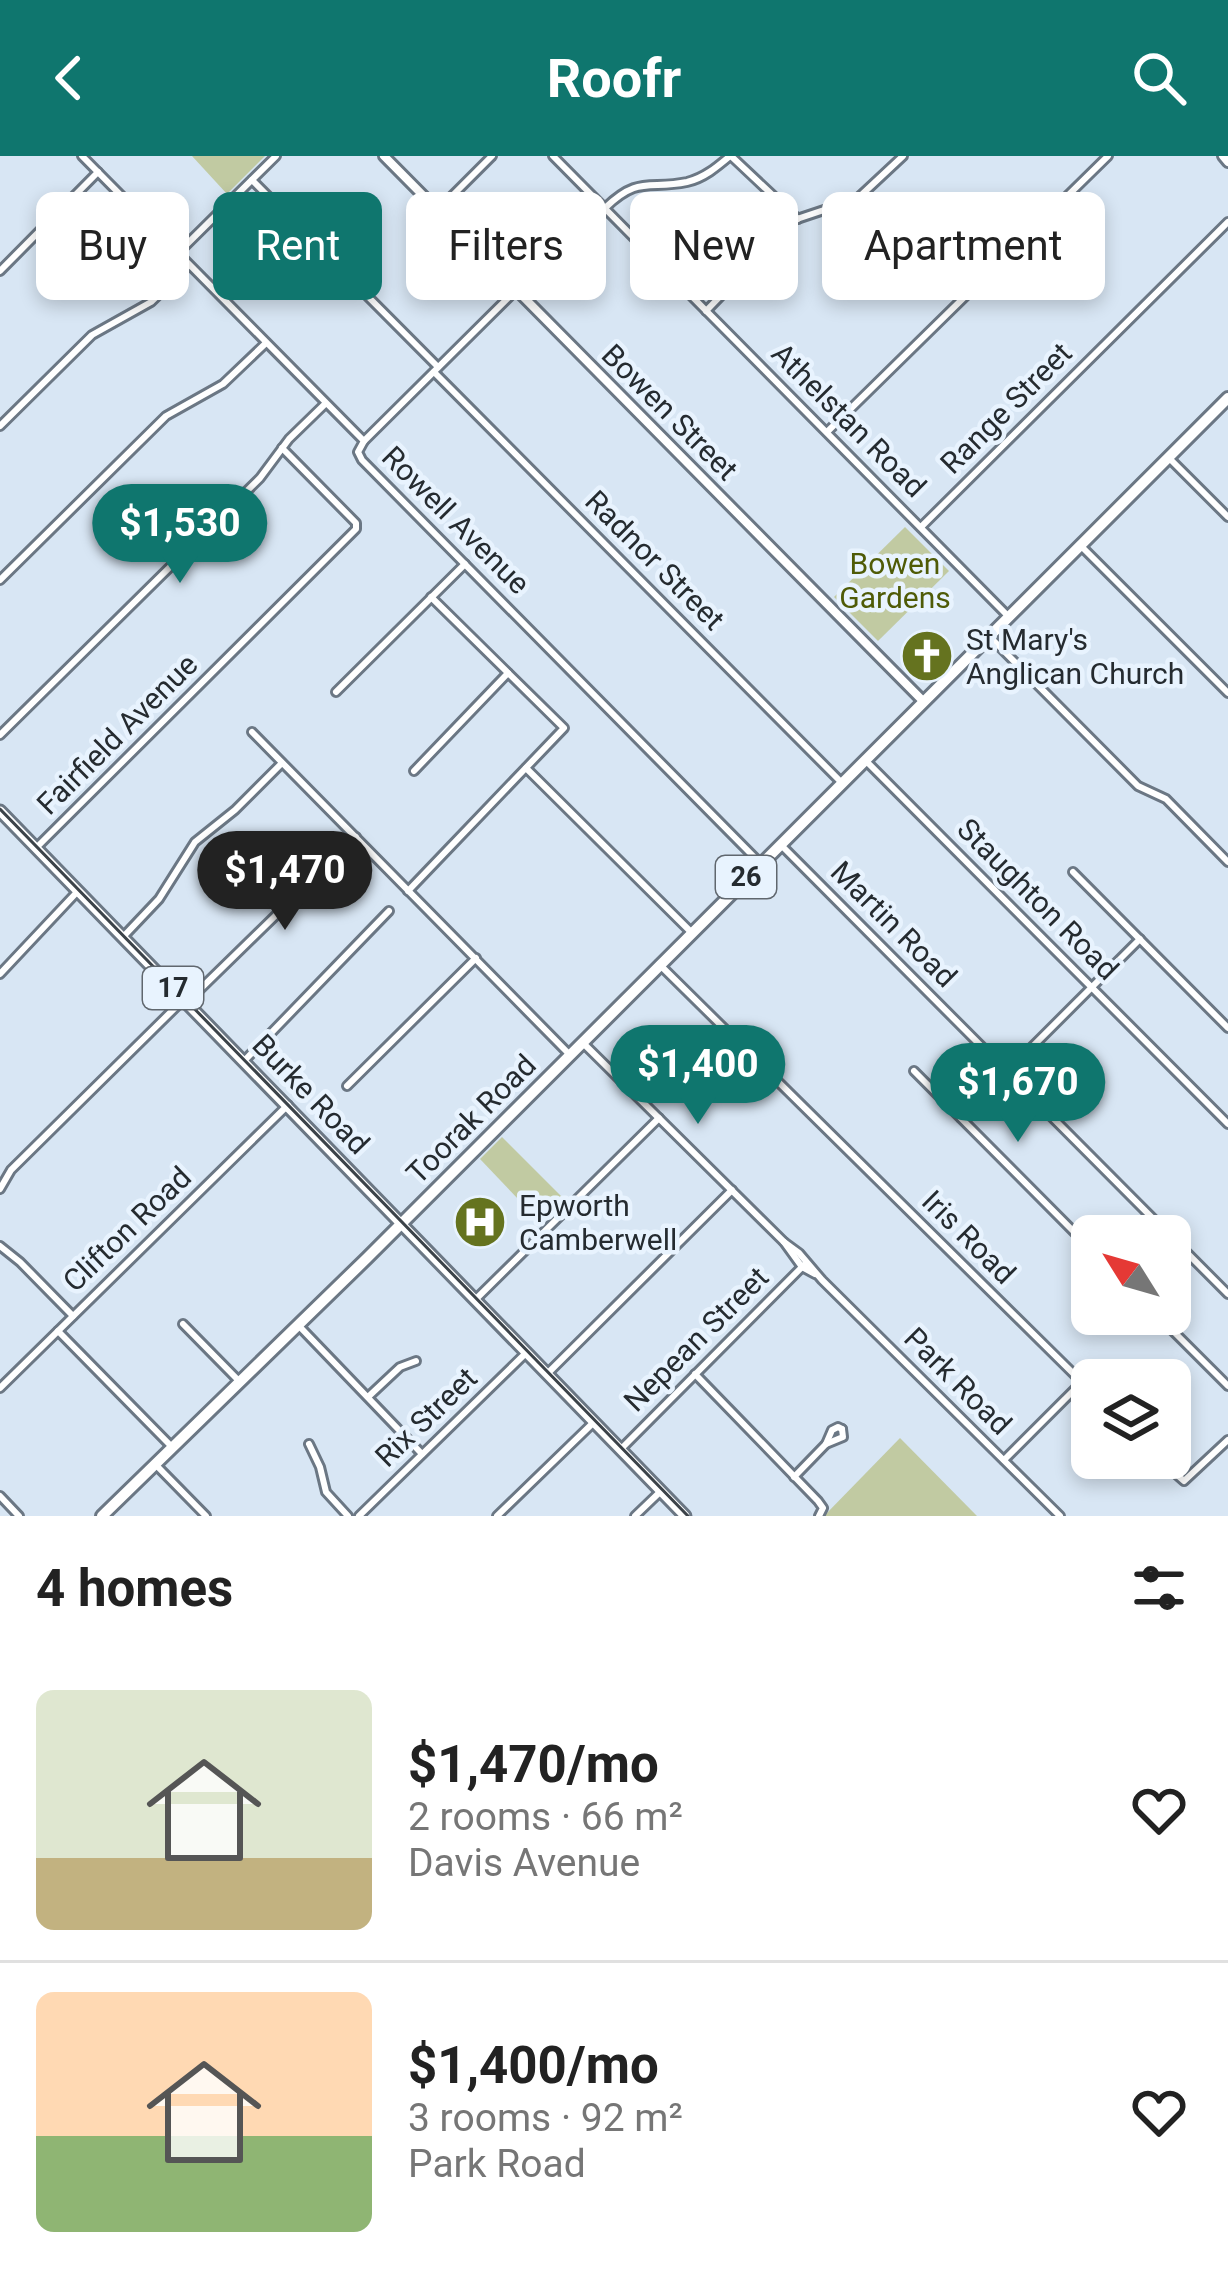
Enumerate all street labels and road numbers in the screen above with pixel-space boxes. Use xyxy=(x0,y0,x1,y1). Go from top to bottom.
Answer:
street label: Range Street xyxy=(933,335,1079,481)
street label: Athelstan Road xyxy=(765,336,933,504)
street label: Bowen Street xyxy=(595,337,745,487)
street label: Rowell Avenue xyxy=(375,439,537,601)
street label: Radnor Street xyxy=(578,483,732,637)
street label: Fairfield Avenue xyxy=(30,647,204,821)
street label: Staughton Road xyxy=(950,811,1126,987)
street label: Martin Road xyxy=(824,854,964,994)
road number: 26 xyxy=(716,856,776,898)
road number: 17 xyxy=(143,967,203,1009)
street label: Burke Road xyxy=(245,1027,377,1161)
street label: Toorak Road xyxy=(399,1047,543,1191)
street label: Clifton Road xyxy=(56,1159,198,1299)
street label: Iris Road xyxy=(915,1183,1023,1291)
street label: Nepean Street xyxy=(617,1260,775,1418)
street label: Park Road xyxy=(897,1320,1019,1442)
street label: Rix Street xyxy=(368,1360,484,1474)

